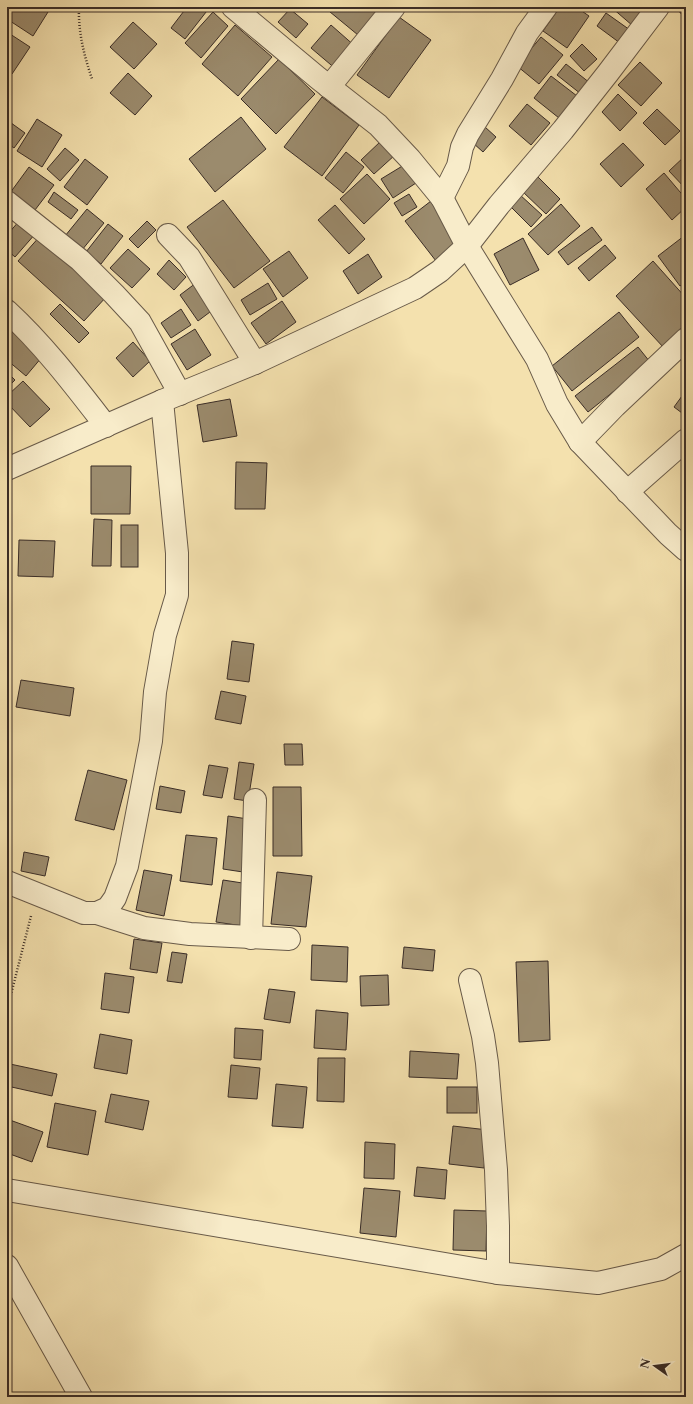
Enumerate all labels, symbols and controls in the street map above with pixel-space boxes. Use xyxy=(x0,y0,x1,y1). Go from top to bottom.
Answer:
north arrow xyxy=(635,1346,675,1386)
text: N xyxy=(637,1357,653,1370)

